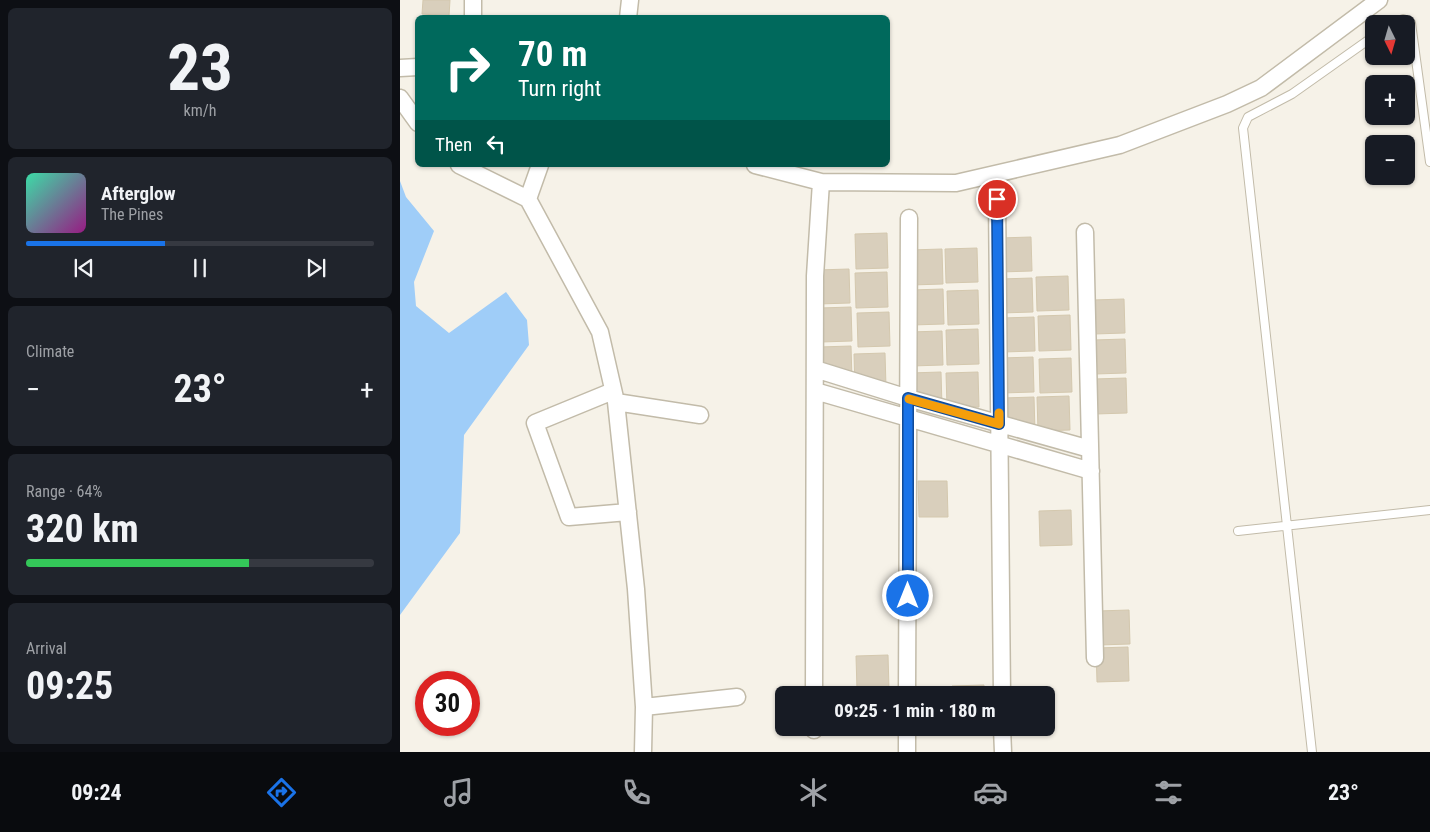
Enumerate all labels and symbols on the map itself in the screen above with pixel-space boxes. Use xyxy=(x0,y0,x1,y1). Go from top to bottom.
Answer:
north arrow xyxy=(1365,15,1415,65)
pin xyxy=(976,178,1018,220)
position arrow xyxy=(881,569,933,621)
speed limit sign: 30 xyxy=(415,671,480,736)

